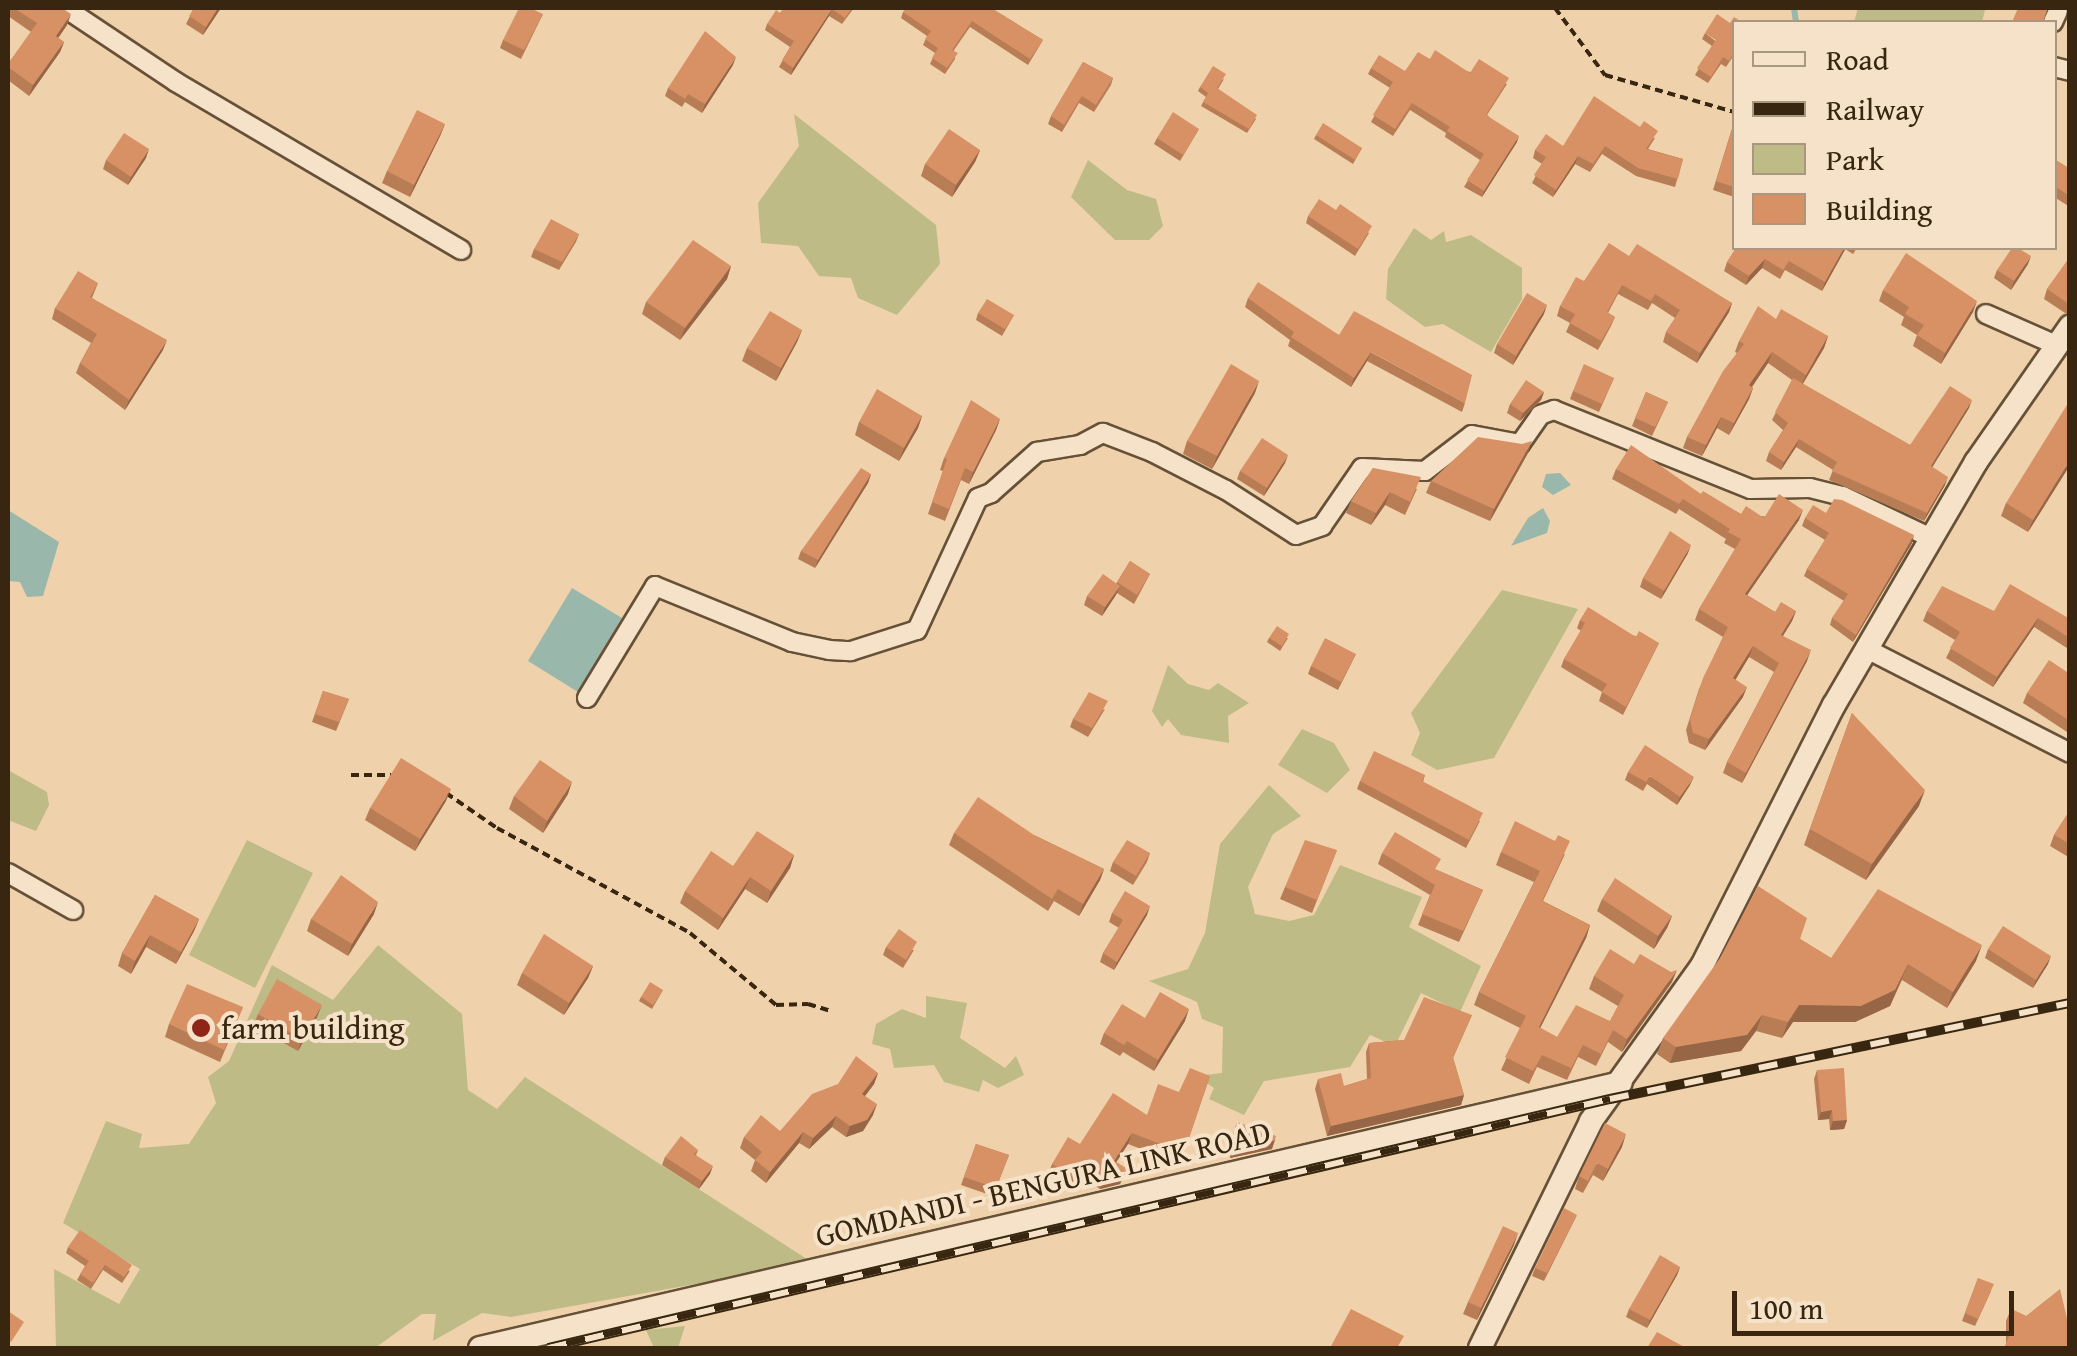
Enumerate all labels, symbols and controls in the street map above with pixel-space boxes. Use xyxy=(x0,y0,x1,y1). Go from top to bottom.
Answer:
legend xyxy=(1732,20,2057,250)
text: Road xyxy=(1826,37,1889,81)
text: Railway xyxy=(1826,87,1924,131)
text: Park xyxy=(1826,137,1884,181)
text: Building xyxy=(1826,187,1932,231)
place label: farm building xyxy=(221,1009,405,1047)
marker: farm building xyxy=(190,1017,212,1039)
street label: GOMDANDI - BENGURA LINK ROAD xyxy=(812,1113,1274,1255)
scale bar xyxy=(1737,1271,2020,1333)
text: 100 m xyxy=(1749,1286,1823,1330)

